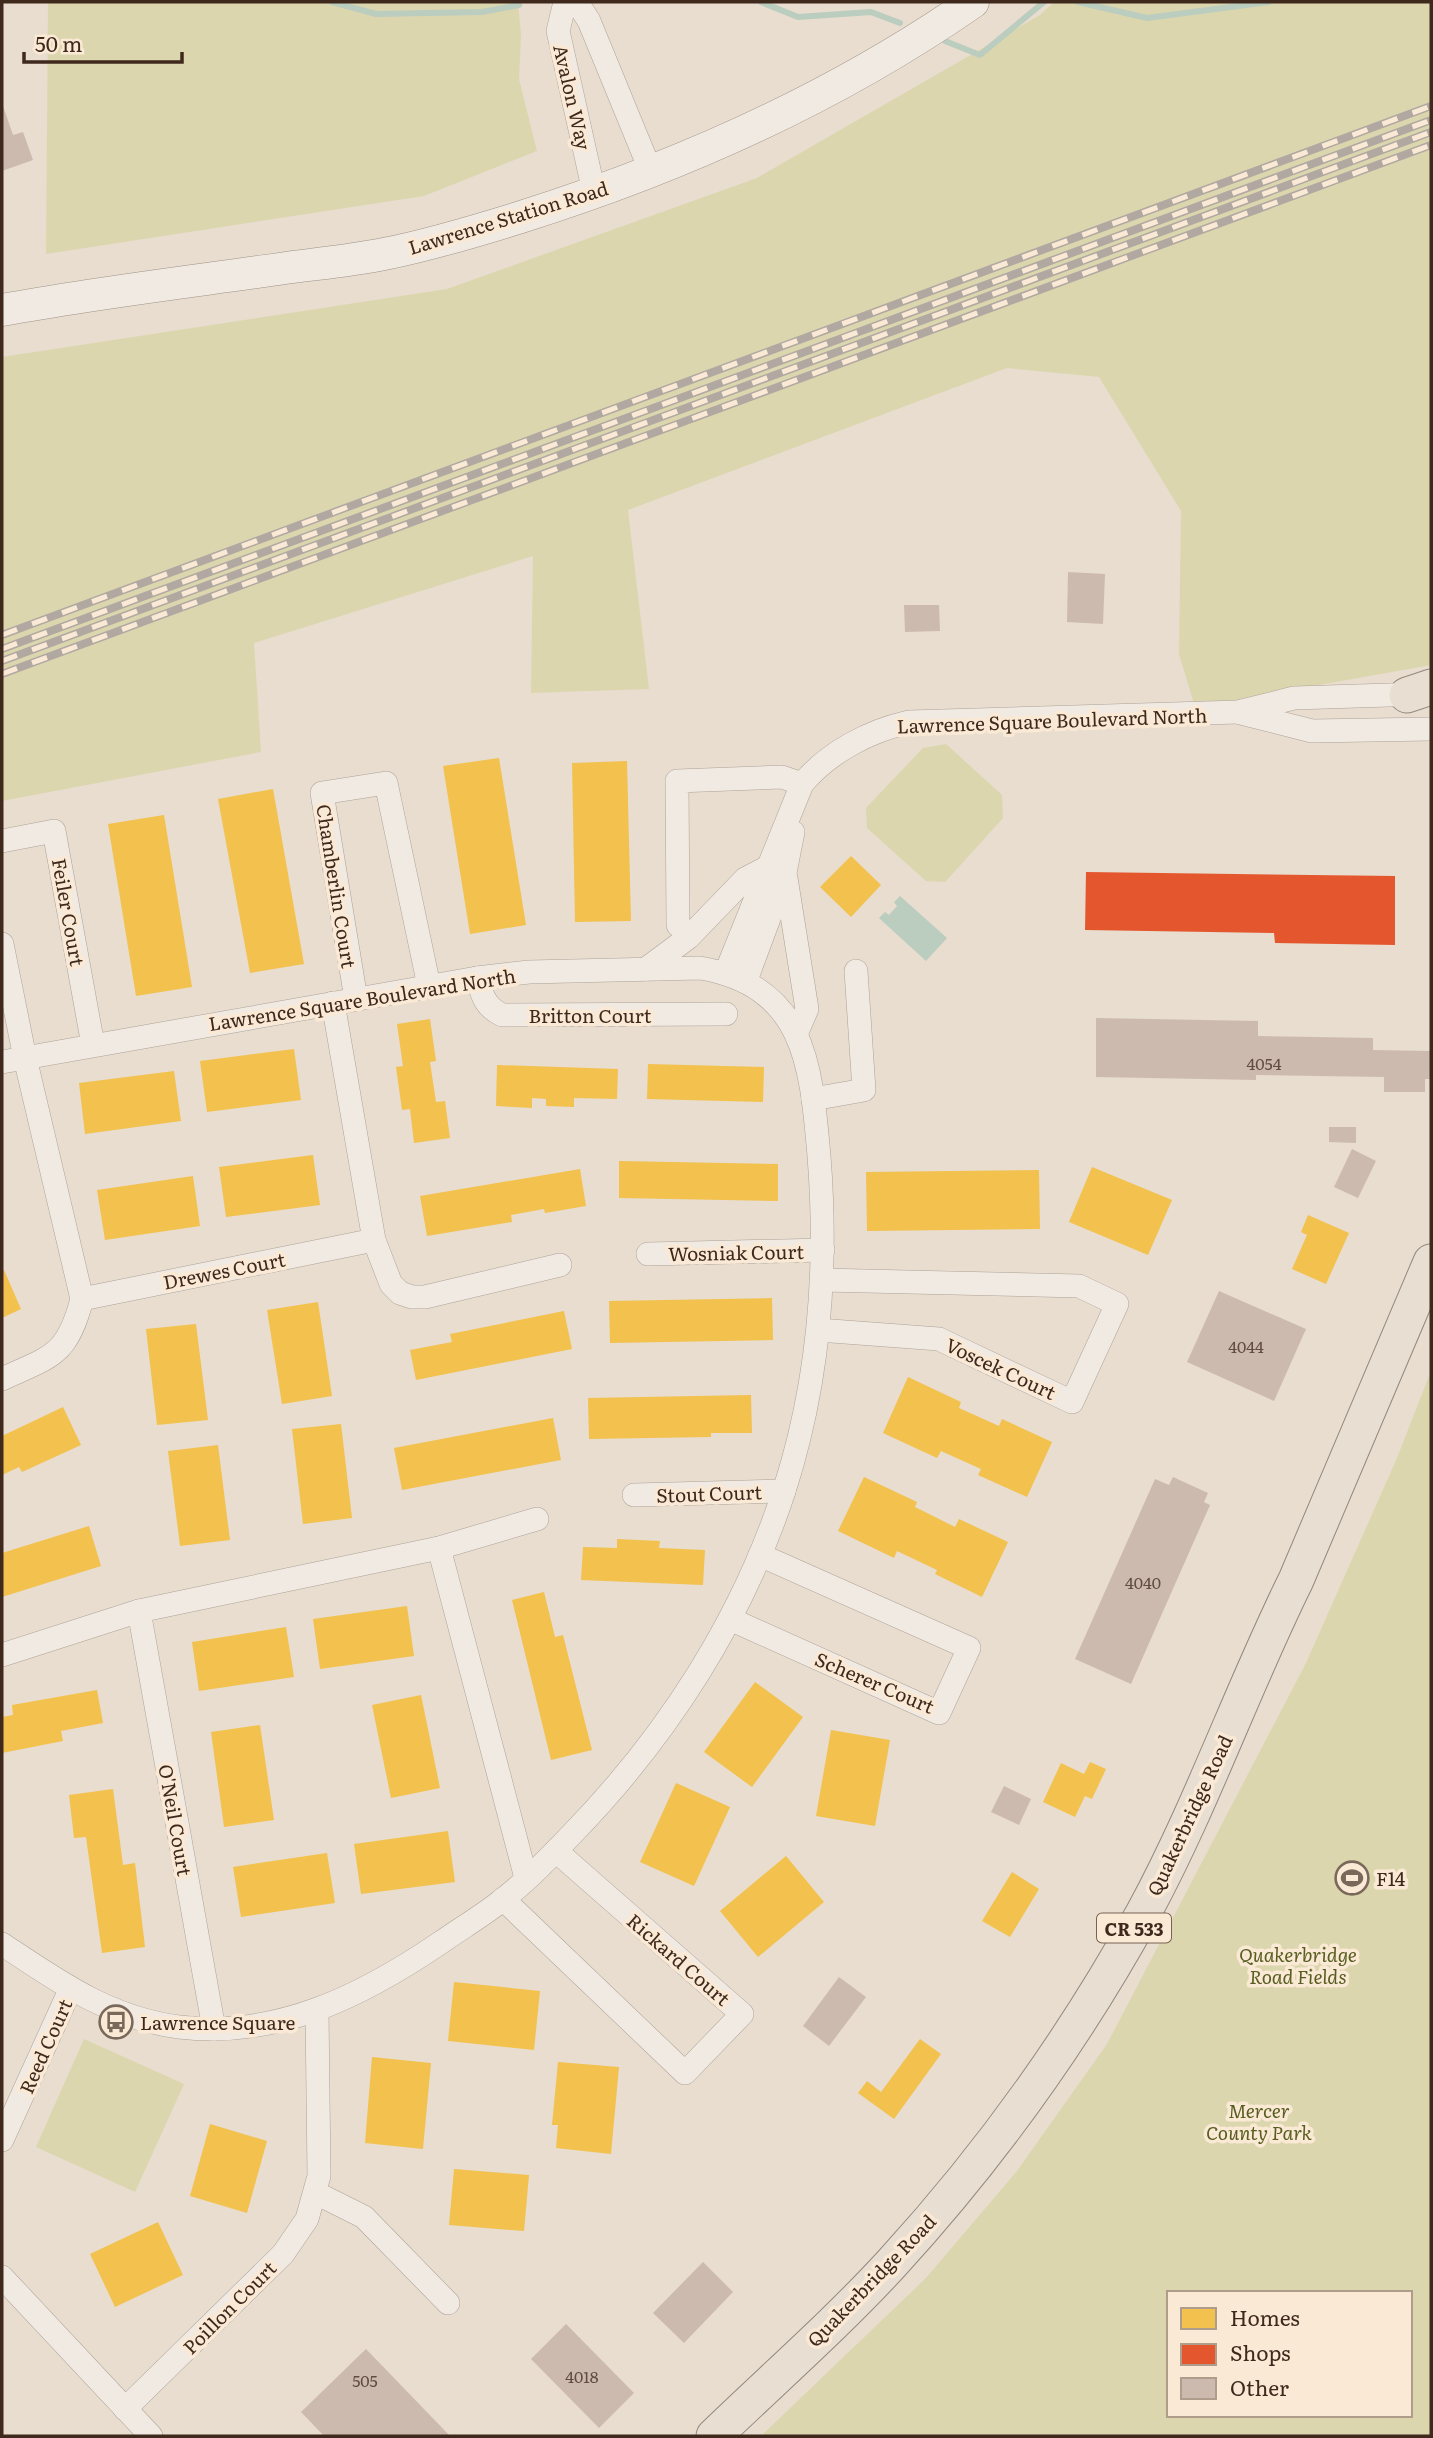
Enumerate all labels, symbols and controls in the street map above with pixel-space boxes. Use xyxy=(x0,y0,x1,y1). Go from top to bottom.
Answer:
scale bar xyxy=(24,21,182,65)
text: 50 m xyxy=(35,27,82,58)
street label: Avalon Way xyxy=(547,41,599,153)
street label: Lawrence Station Road xyxy=(405,173,612,261)
street label: Lawrence Square Boulevard North xyxy=(896,701,1208,739)
street label: Chamberlin Court xyxy=(310,802,364,970)
street label: Feiler Court xyxy=(46,856,92,968)
street label: Lawrence Square Boulevard North xyxy=(206,961,518,1037)
street label: Britton Court xyxy=(529,1001,652,1029)
house number: 4054 xyxy=(1246,1051,1282,1075)
street label: Wosniak Court xyxy=(668,1237,805,1267)
street label: Drewes Court xyxy=(160,1244,288,1296)
street label: Voscek Court xyxy=(941,1330,1061,1406)
house number: 4044 xyxy=(1228,1334,1264,1358)
street label: Stout Court xyxy=(656,1477,763,1509)
house number: 4040 xyxy=(1125,1570,1161,1594)
street label: Scherer Court xyxy=(811,1644,939,1720)
street label: Quakerbridge Road xyxy=(1139,1730,1239,1900)
street label: O'Neil Court xyxy=(152,1762,200,1878)
sports icon: F14 xyxy=(1333,1859,1371,1897)
place label: F14 xyxy=(1376,1864,1406,1892)
street label: Rickard Court xyxy=(621,1906,737,2012)
road number: CR 533 xyxy=(1097,1914,1171,1942)
park label: Quakerbridge Road Fields xyxy=(1239,1940,1357,1990)
street label: Reed Court xyxy=(12,1994,79,2098)
bus stop icon: Lawrence Square xyxy=(97,2003,135,2041)
place label: Lawrence Square xyxy=(140,2008,295,2036)
park label: Mercer County Park xyxy=(1206,2096,1312,2146)
street label: Quakerbridge Road xyxy=(800,2207,942,2353)
street label: Poillon Court xyxy=(176,2254,282,2360)
legend xyxy=(1167,2291,1412,2417)
text: Homes xyxy=(1230,2301,1300,2332)
text: Shops xyxy=(1230,2336,1291,2367)
house number: 4018 xyxy=(565,2364,599,2388)
house number: 505 xyxy=(352,2368,378,2392)
text: Other xyxy=(1230,2371,1289,2402)

